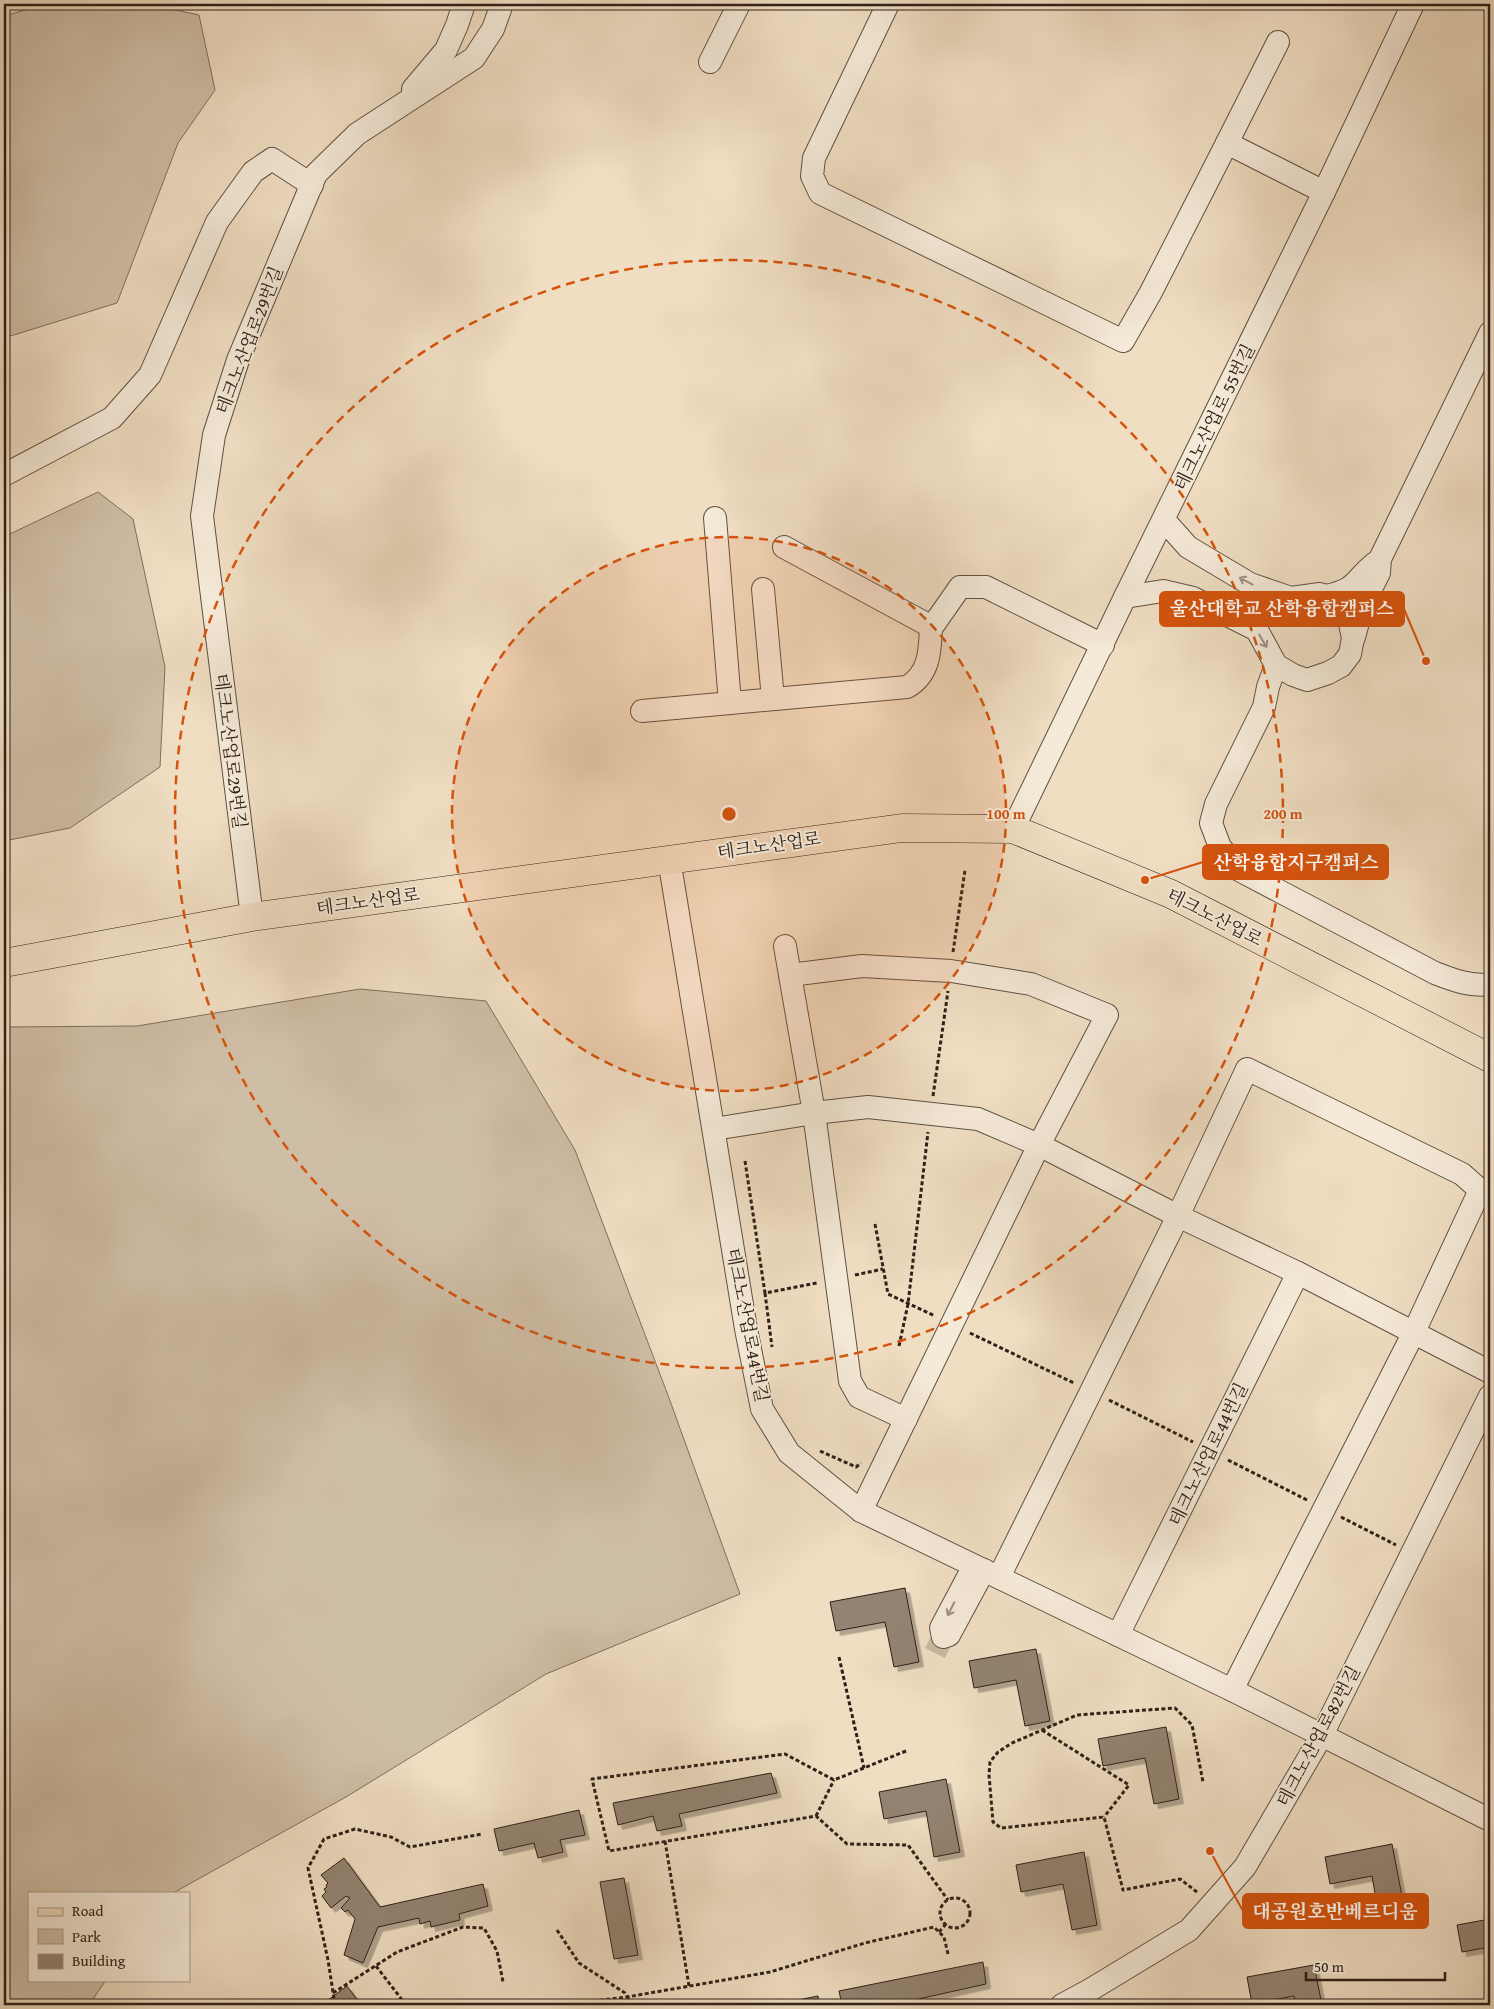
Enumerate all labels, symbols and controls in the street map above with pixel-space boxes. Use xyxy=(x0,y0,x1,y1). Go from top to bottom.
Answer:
street label: 테크노산업로29번길 xyxy=(208,262,290,418)
street label: 테크노산업로 55번길 xyxy=(1167,339,1261,495)
one-way arrow xyxy=(1239,576,1254,585)
callout: 울산대학교 산학융합캠퍼스 xyxy=(1160,592,1404,626)
text: 울산대학교 산학융합캠퍼스 xyxy=(1170,594,1395,622)
one-way arrow xyxy=(1259,633,1269,648)
street label: 테크노산업로29번길 xyxy=(208,672,254,830)
text: 100 m xyxy=(986,803,1026,824)
text: 200 m xyxy=(1263,803,1303,824)
centre of rings xyxy=(720,805,738,823)
street label: 테크노산업로 xyxy=(715,824,823,866)
callout: 산학융합지구캠퍼스 xyxy=(1203,845,1388,879)
text: 산학융합지구캠퍼스 xyxy=(1213,848,1379,876)
street label: 테크노산업로 xyxy=(314,880,422,922)
street label: 테크노산업로 xyxy=(1162,881,1268,953)
street label: 테크노산업로44번길 xyxy=(720,1246,776,1404)
street label: 테크노산업로44번길 xyxy=(1162,1378,1254,1530)
one-way arrow xyxy=(946,1601,955,1616)
street label: 테크노산업로82번길 xyxy=(1269,1661,1367,1811)
legend xyxy=(28,1892,190,1982)
callout: 대공원호반베르디움 xyxy=(1243,1894,1428,1928)
text: 대공원호반베르디움 xyxy=(1252,1897,1418,1925)
text: Road xyxy=(72,1900,103,1921)
text: Park xyxy=(72,1926,101,1947)
scale bar xyxy=(1306,1949,1445,1981)
text: Building xyxy=(72,1950,126,1971)
text: 50 m xyxy=(1314,1956,1345,1977)

